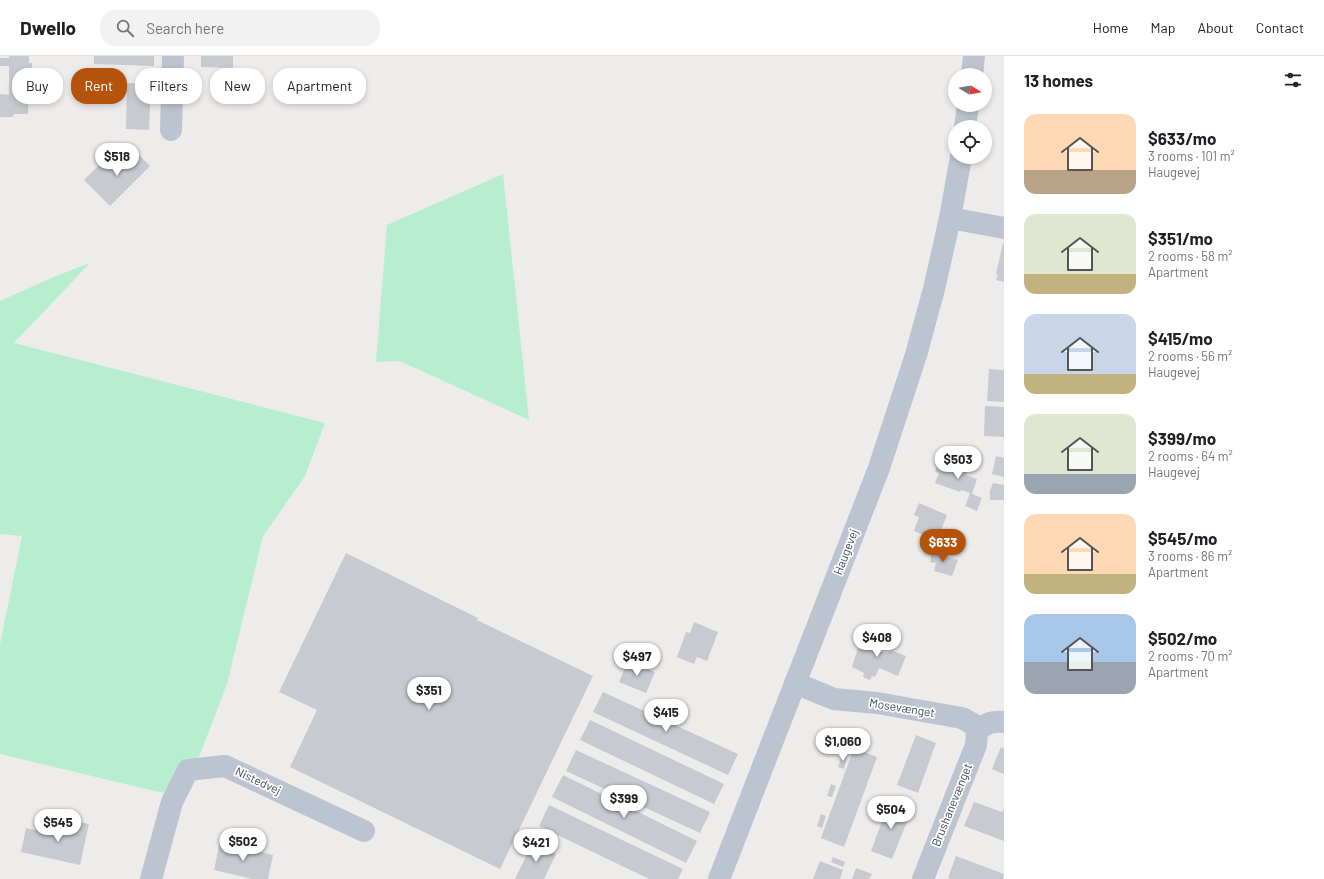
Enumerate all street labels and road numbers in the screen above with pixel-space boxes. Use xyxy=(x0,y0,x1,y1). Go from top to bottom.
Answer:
street label: Haugevej xyxy=(830,527,860,577)
street label: Mosevænget xyxy=(868,695,936,719)
street label: Brushanevænget xyxy=(928,761,974,848)
street label: Nistedvej xyxy=(233,763,284,797)

